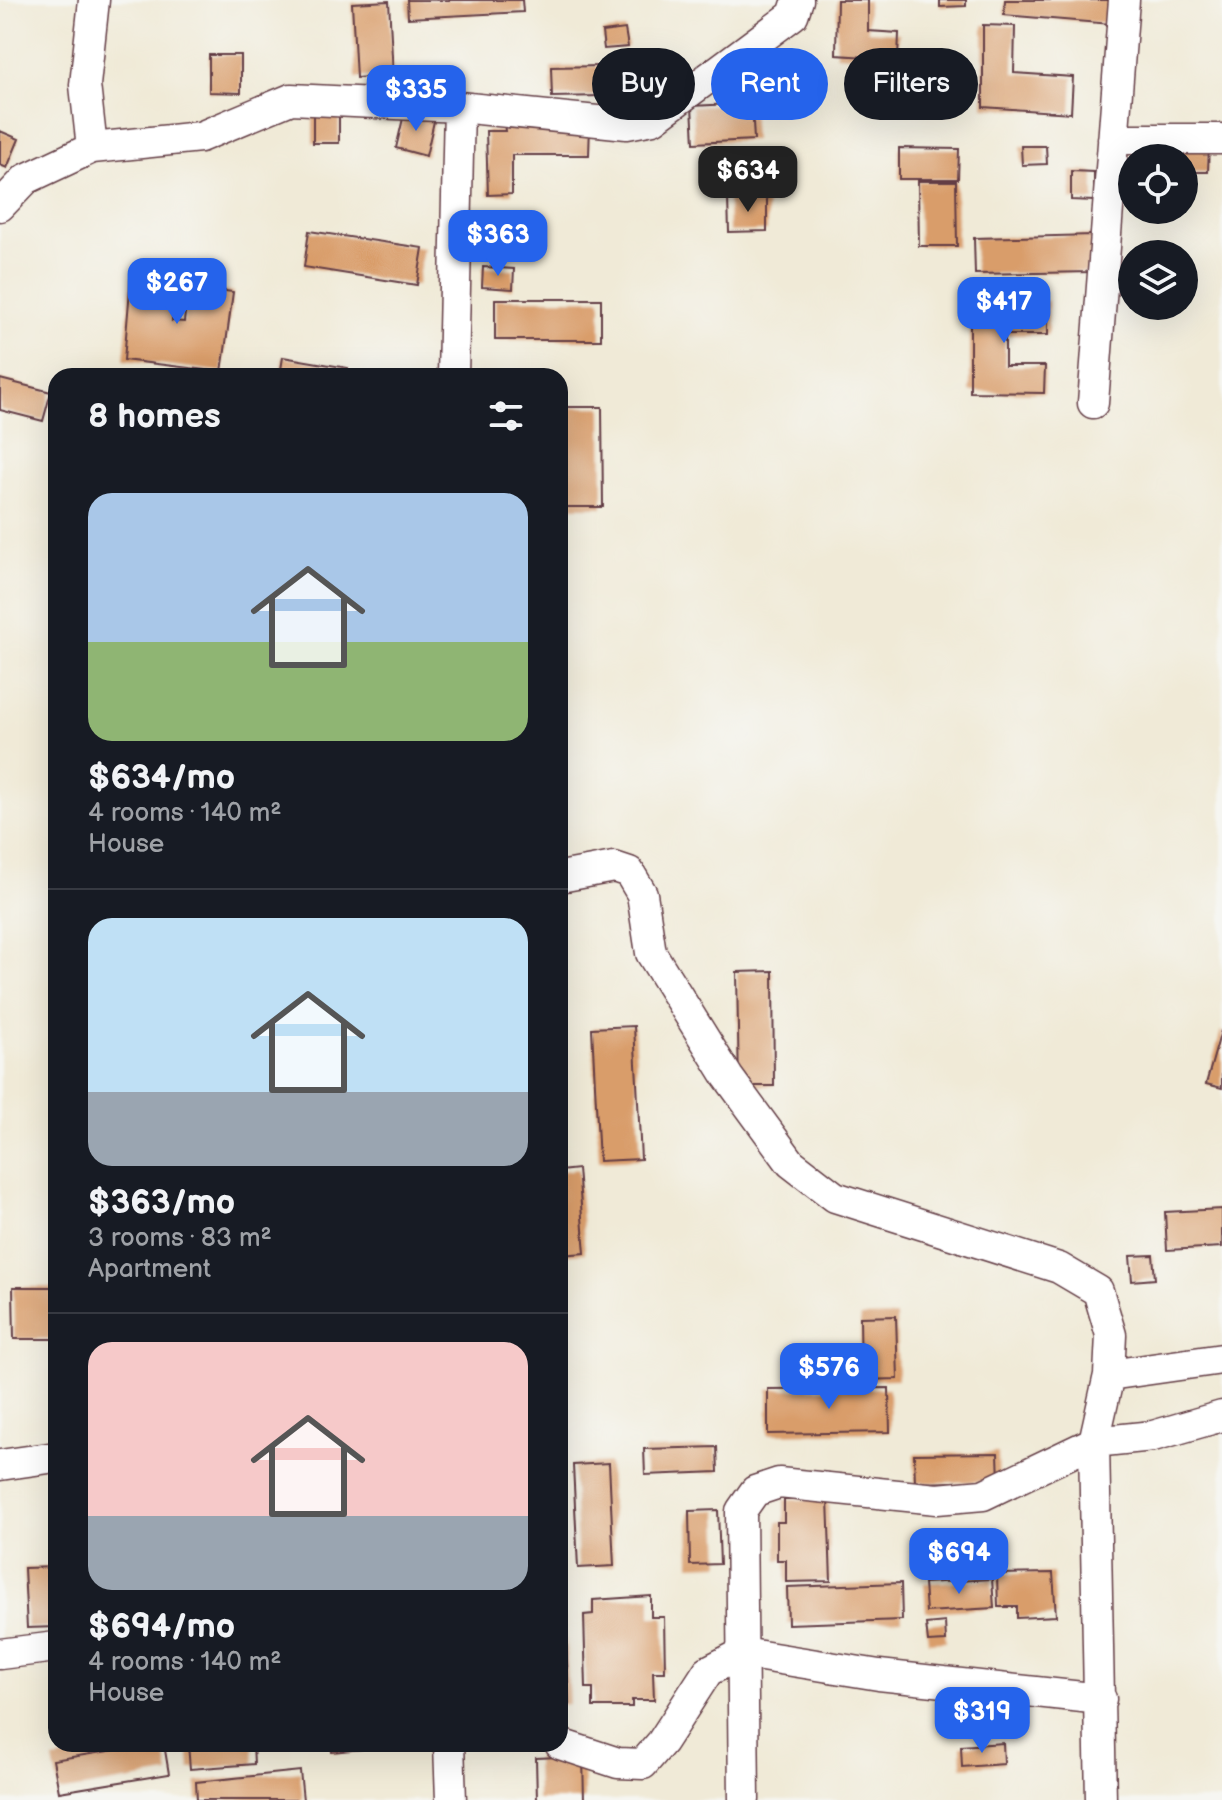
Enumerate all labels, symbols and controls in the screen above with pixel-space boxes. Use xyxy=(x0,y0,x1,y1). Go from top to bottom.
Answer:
chip: Buy xyxy=(592,48,695,120)
chip: Rent xyxy=(711,48,828,120)
chip: Filters xyxy=(844,48,978,120)
pin: $335 xyxy=(369,65,463,133)
text: $335 xyxy=(385,75,447,106)
map controls xyxy=(1118,144,1198,320)
button: locate xyxy=(1118,144,1198,224)
pin: $634 xyxy=(701,146,795,214)
text: $634 xyxy=(716,156,780,187)
pin: $363 xyxy=(451,210,545,278)
text: $363 xyxy=(466,220,530,251)
button: layers xyxy=(1118,240,1198,320)
pin: $267 xyxy=(130,258,224,326)
text: $267 xyxy=(146,268,208,299)
pin: $417 xyxy=(957,277,1051,345)
text: $417 xyxy=(975,287,1033,318)
icon: filters xyxy=(484,394,528,438)
text: 8 homes xyxy=(88,396,221,437)
icon: home xyxy=(236,545,380,689)
text: $634/mo xyxy=(88,757,235,798)
text: 4 rooms · 140 m² xyxy=(88,798,282,829)
text: House xyxy=(88,829,164,860)
icon: home xyxy=(236,970,380,1114)
text: $363/mo xyxy=(88,1182,235,1223)
text: 3 rooms · 83 m² xyxy=(88,1223,272,1254)
text: Apartment xyxy=(88,1254,211,1285)
pin: $576 xyxy=(782,1343,876,1411)
text: $576 xyxy=(798,1353,860,1384)
icon: home xyxy=(236,1394,380,1538)
pin: $694 xyxy=(912,1528,1006,1596)
text: $694 xyxy=(927,1538,991,1569)
text: $694/mo xyxy=(88,1606,235,1647)
text: 4 rooms · 140 m² xyxy=(88,1647,282,1678)
text: House xyxy=(88,1678,164,1709)
pin: $319 xyxy=(935,1687,1029,1755)
text: $319 xyxy=(953,1697,1011,1728)

